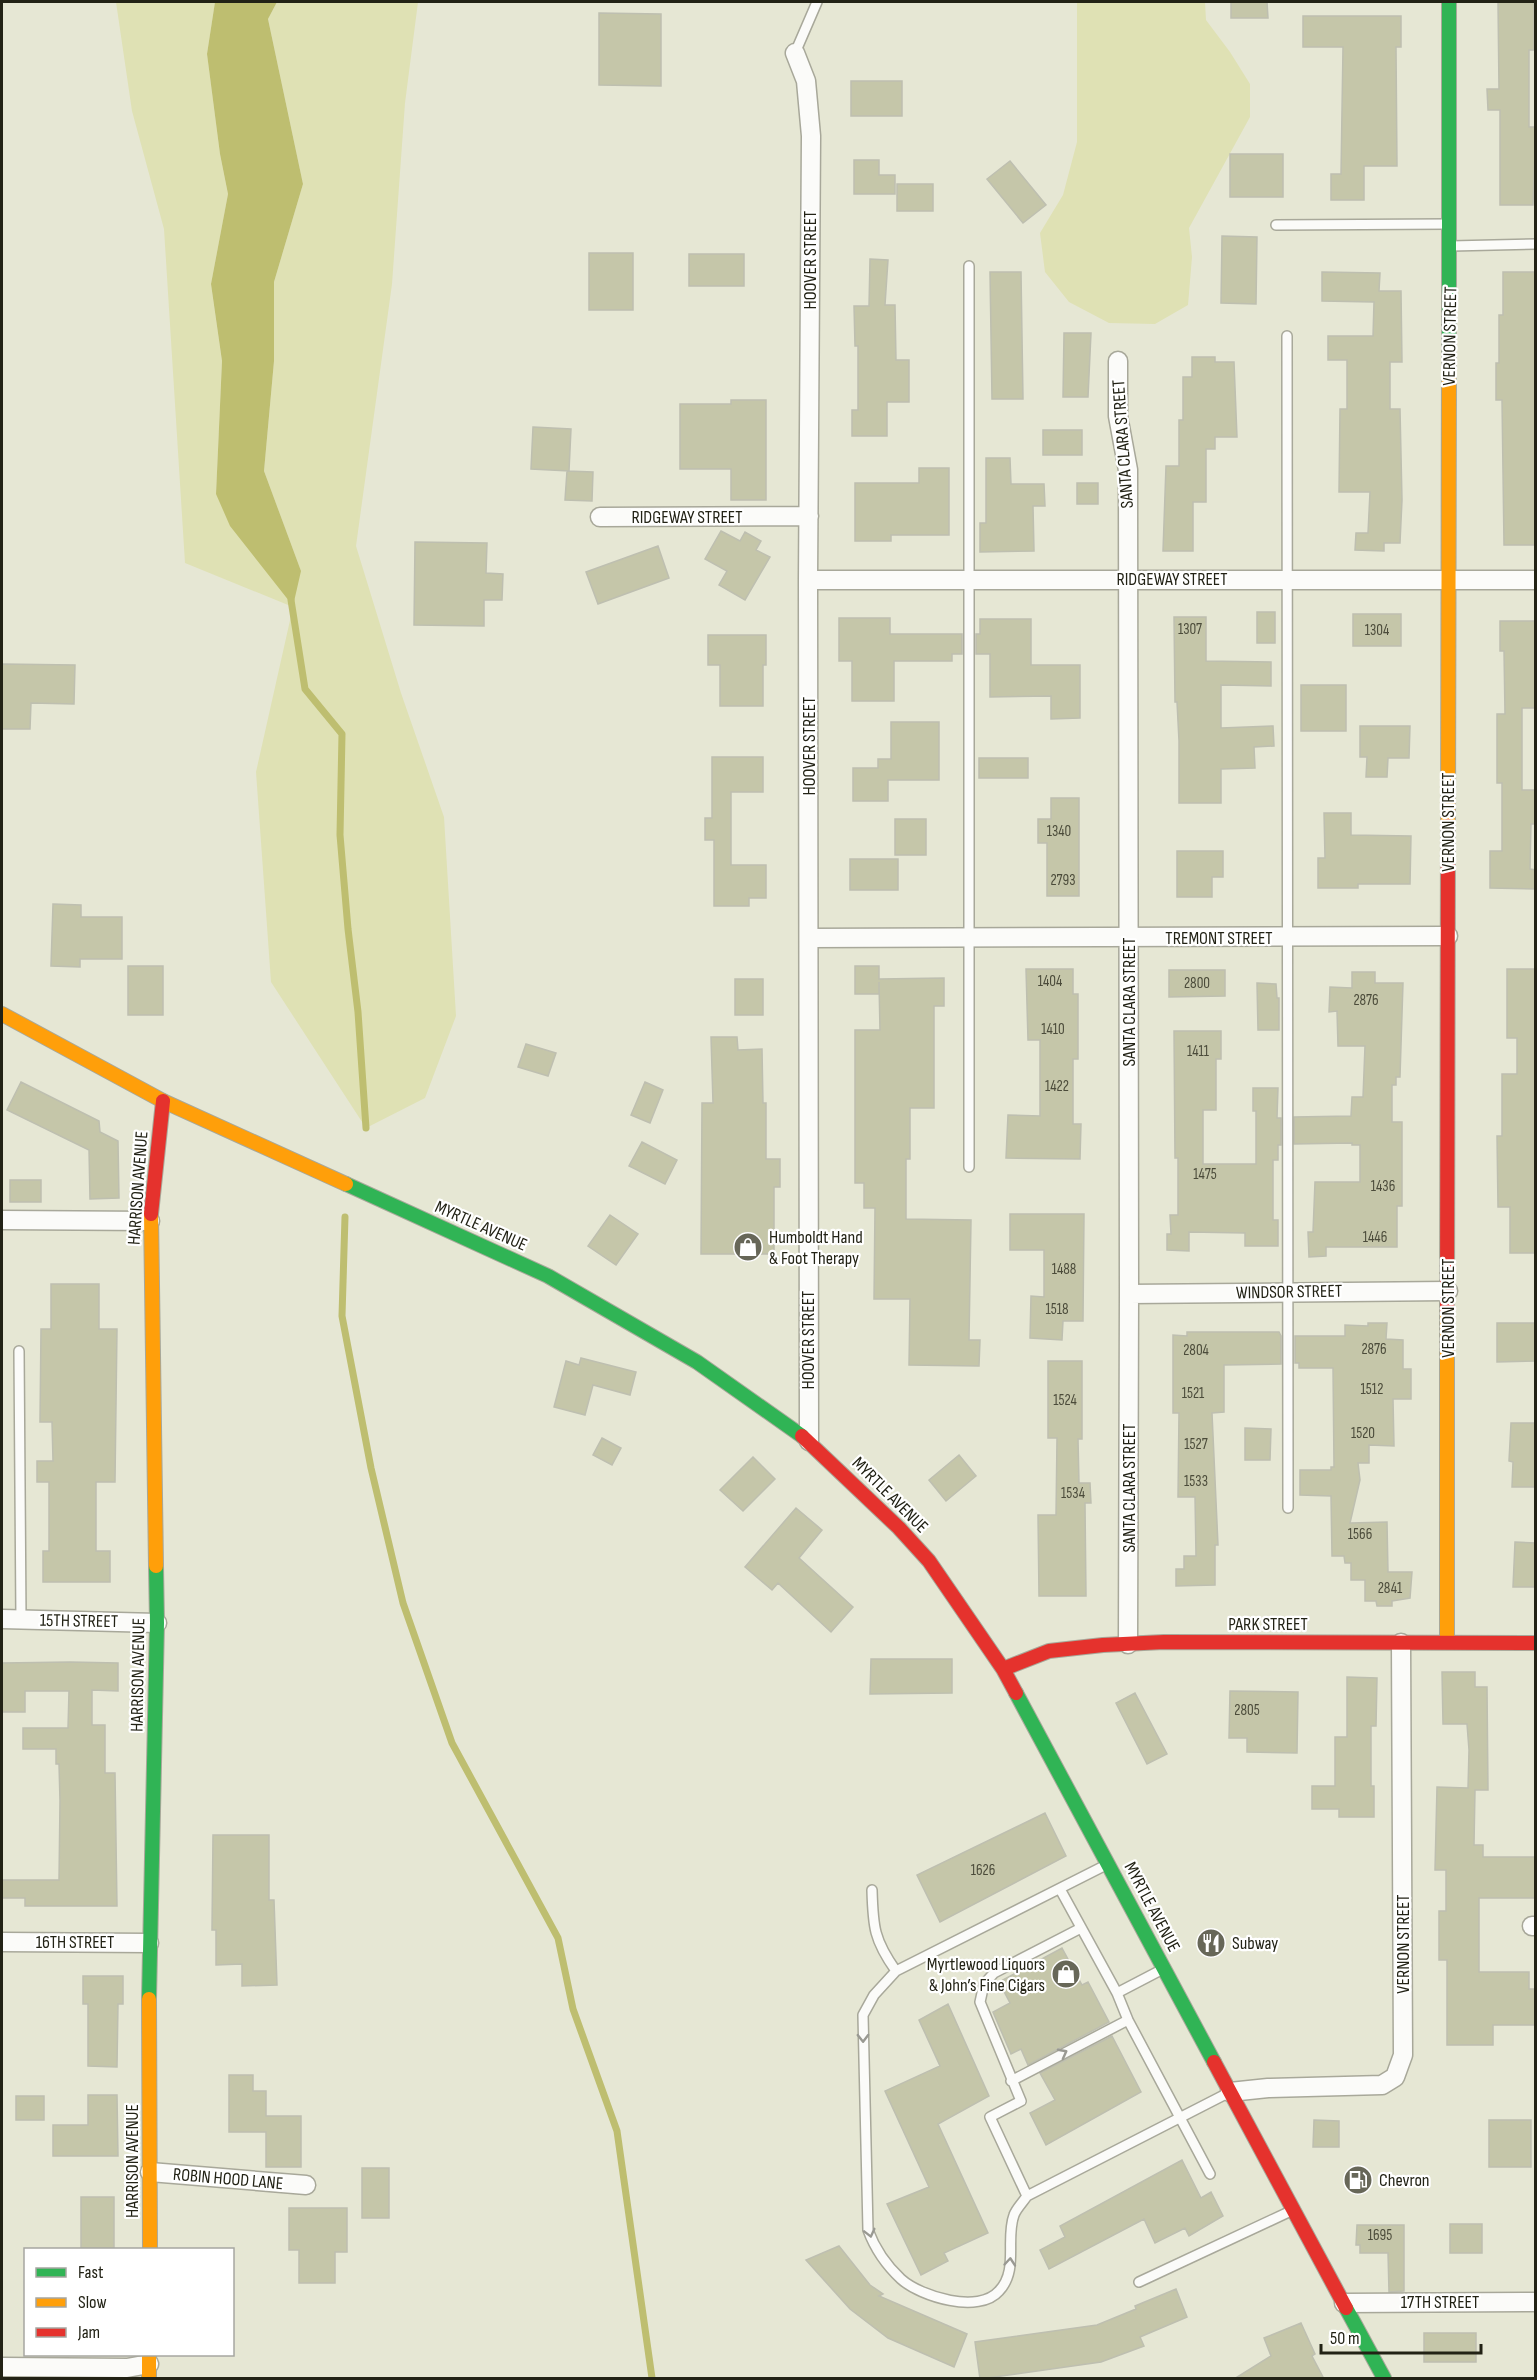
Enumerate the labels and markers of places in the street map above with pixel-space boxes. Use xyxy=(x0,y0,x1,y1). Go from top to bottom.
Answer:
place label: Humboldt Hand & Foot Therapy xyxy=(769,1227,863,1269)
shop icon: Humboldt Hand & Foot Therapy xyxy=(732,1231,764,1263)
restaurant icon: Subway xyxy=(1195,1927,1227,1959)
place label: Subway xyxy=(1232,1933,1278,1954)
place label: Myrtlewood Liquors & John’s Fine Cigars xyxy=(927,1954,1045,1996)
shop icon: Myrtlewood Liquors & John’s Fine Cigars xyxy=(1050,1958,1082,1990)
fuel station icon: Chevron xyxy=(1342,2164,1374,2196)
place label: Chevron xyxy=(1379,2170,1430,2191)

